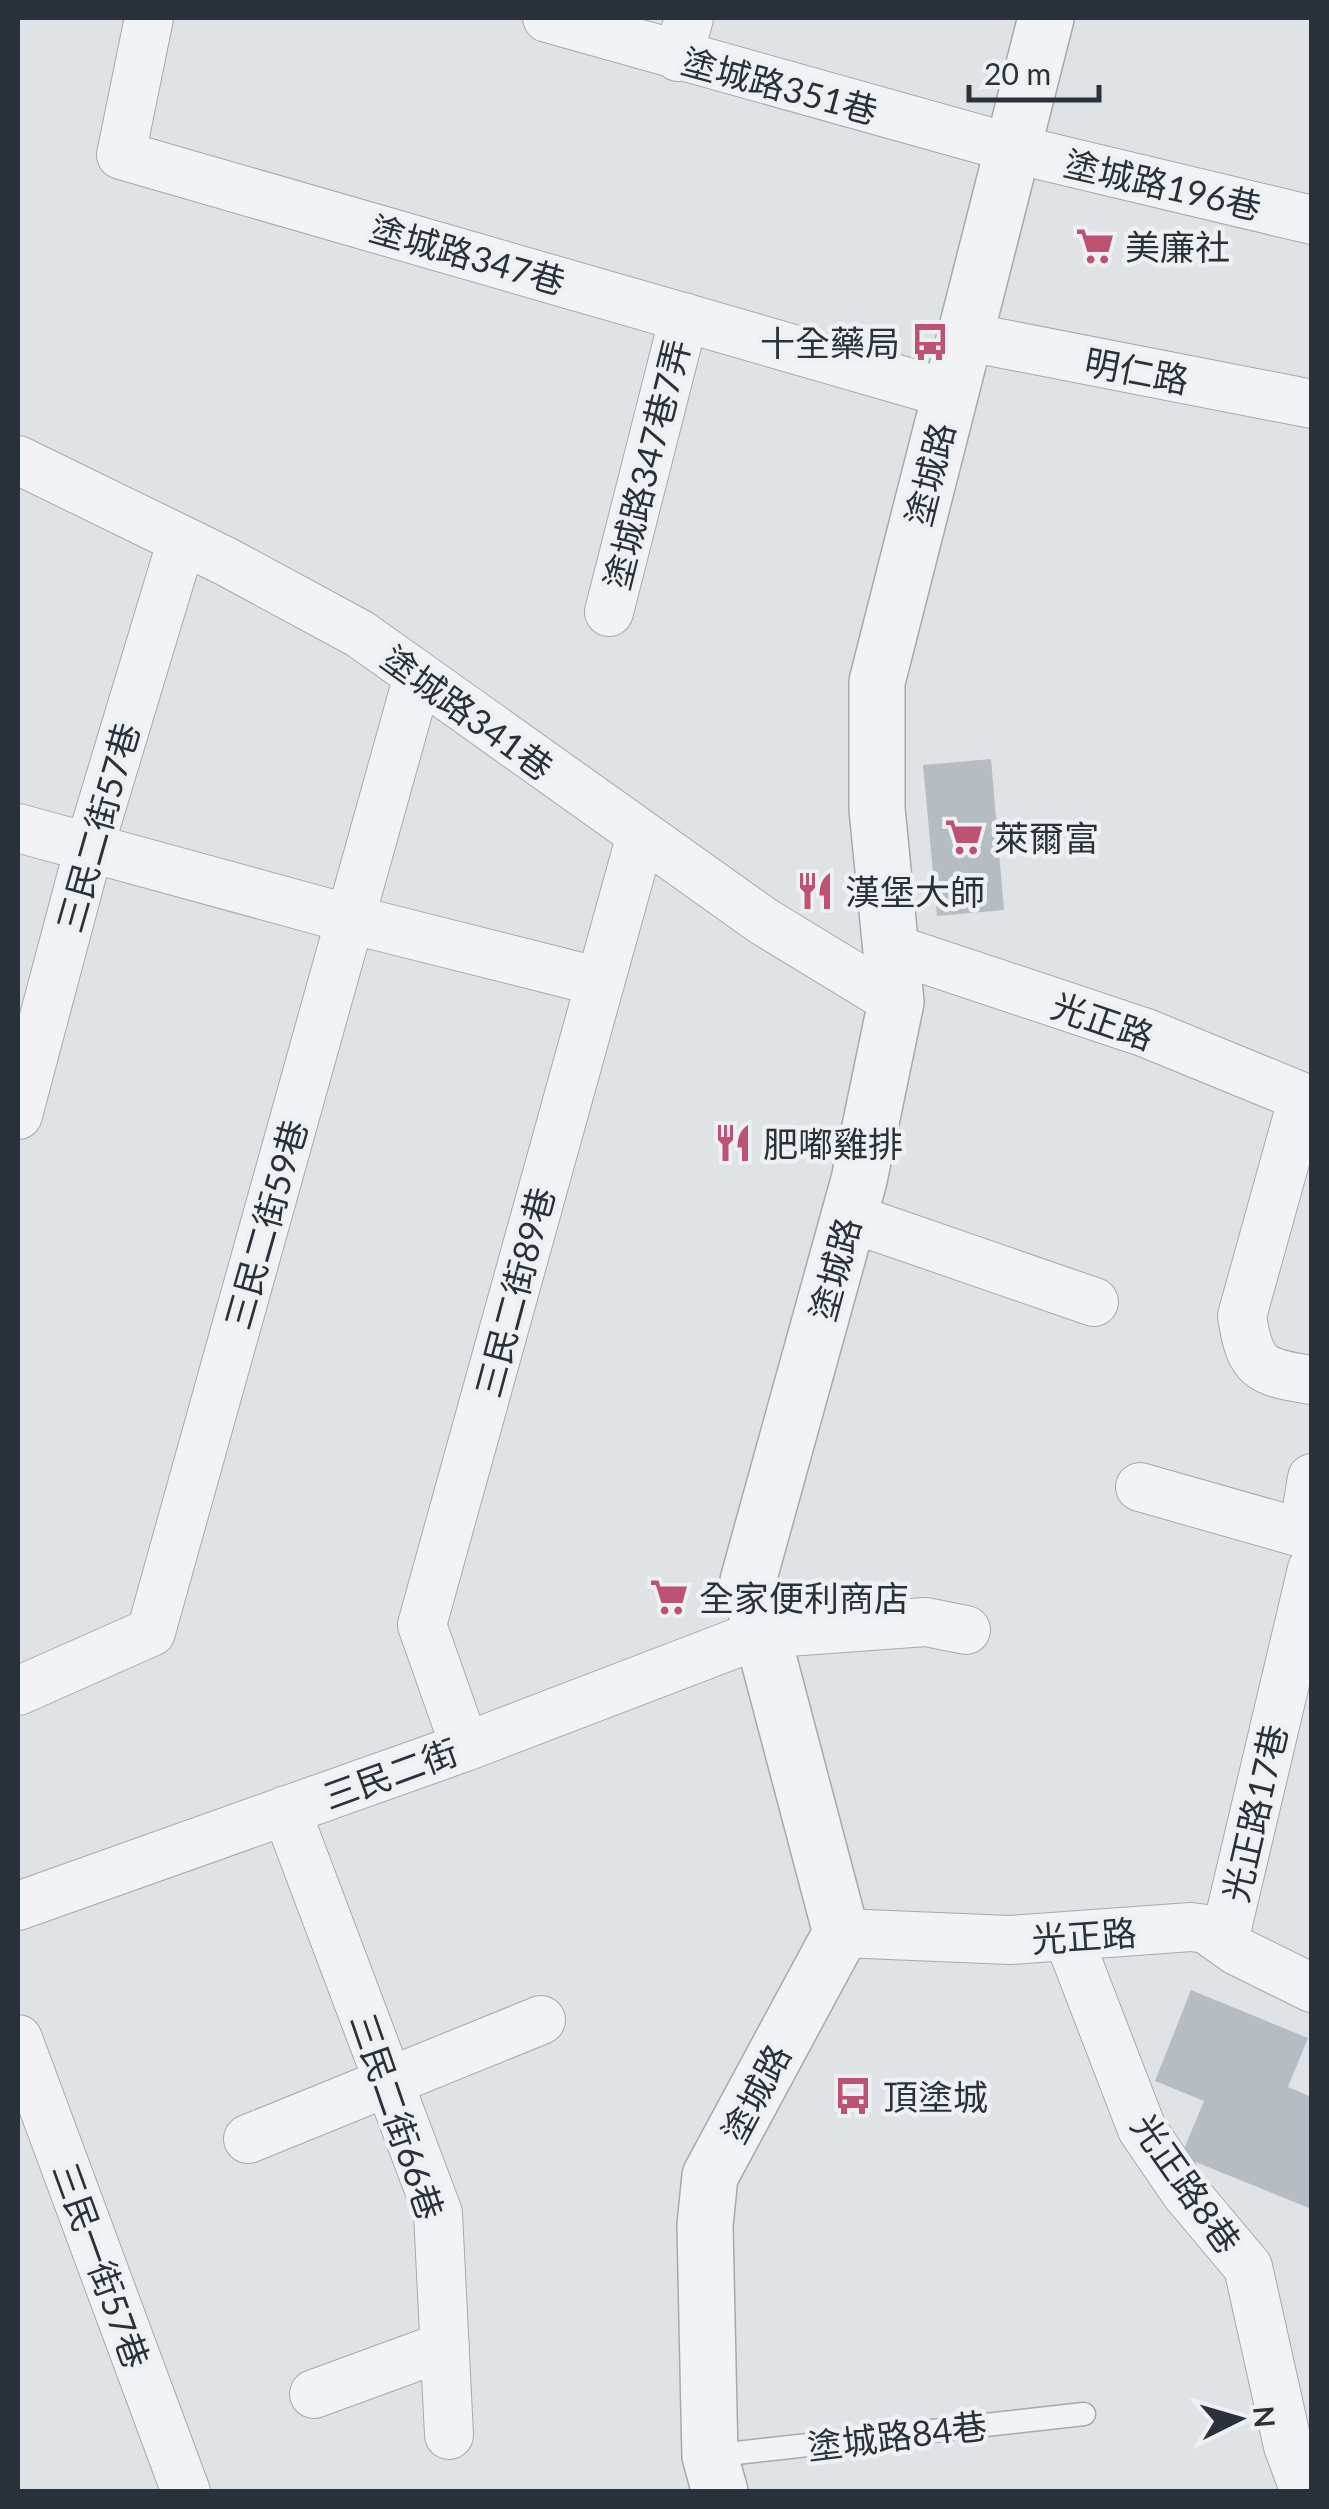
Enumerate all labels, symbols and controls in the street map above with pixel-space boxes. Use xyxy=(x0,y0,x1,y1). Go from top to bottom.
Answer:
street label: 塗城路351巷 xyxy=(678,39,882,131)
scale bar xyxy=(969,40,1099,102)
text: 20 m xyxy=(984,55,1051,91)
street label: 塗城路196巷 xyxy=(1060,141,1266,227)
street label: 塗城路347巷 xyxy=(366,206,570,302)
supermarket icon: 美廉社 xyxy=(1074,225,1116,267)
place label: 美廉社 xyxy=(1125,225,1230,267)
place label: 十全藥局 xyxy=(760,321,900,363)
bus stop icon: 十全藥局 xyxy=(909,321,951,363)
street label: 塗城路347巷7弄 xyxy=(595,335,697,593)
street label: 明仁路 xyxy=(1081,339,1193,401)
street label: 塗城路 xyxy=(896,418,962,530)
street label: 塗城路341巷 xyxy=(374,636,562,788)
street label: 三民二街57巷 xyxy=(47,718,147,936)
supermarket icon: 萊爾富 xyxy=(943,816,985,858)
place label: 萊爾富 xyxy=(994,816,1099,858)
restaurant icon: 漢堡大師 xyxy=(794,870,836,912)
place label: 漢堡大師 xyxy=(845,870,985,912)
street label: 光正路 xyxy=(1047,983,1159,1057)
street label: 三民二街59巷 xyxy=(215,1115,315,1333)
restaurant icon: 肥嘟雞排 xyxy=(712,1122,754,1164)
place label: 肥嘟雞排 xyxy=(763,1122,903,1164)
street label: 三民二街89巷 xyxy=(466,1182,562,1402)
street label: 塗城路 xyxy=(800,1213,868,1325)
supermarket icon: 全家便利商店 xyxy=(648,1576,690,1618)
place label: 全家便利商店 xyxy=(699,1576,909,1618)
street label: 光正路17巷 xyxy=(1213,1720,1295,1906)
street label: 三民二街 xyxy=(317,1729,463,1817)
street label: 光正路 xyxy=(1030,1910,1138,1960)
street label: 三民二街66巷 xyxy=(343,2007,453,2225)
street label: 塗城路 xyxy=(712,2037,798,2149)
bus stop icon: 頂塗城 xyxy=(832,2075,874,2117)
place label: 頂塗城 xyxy=(883,2075,988,2117)
street label: 光正路8巷 xyxy=(1124,2105,1250,2261)
street label: 三民一街57巷 xyxy=(45,2157,159,2373)
north arrow xyxy=(1189,2369,1289,2469)
street label: 塗城路84巷 xyxy=(805,2403,989,2467)
text: N xyxy=(1247,2405,1283,2429)

